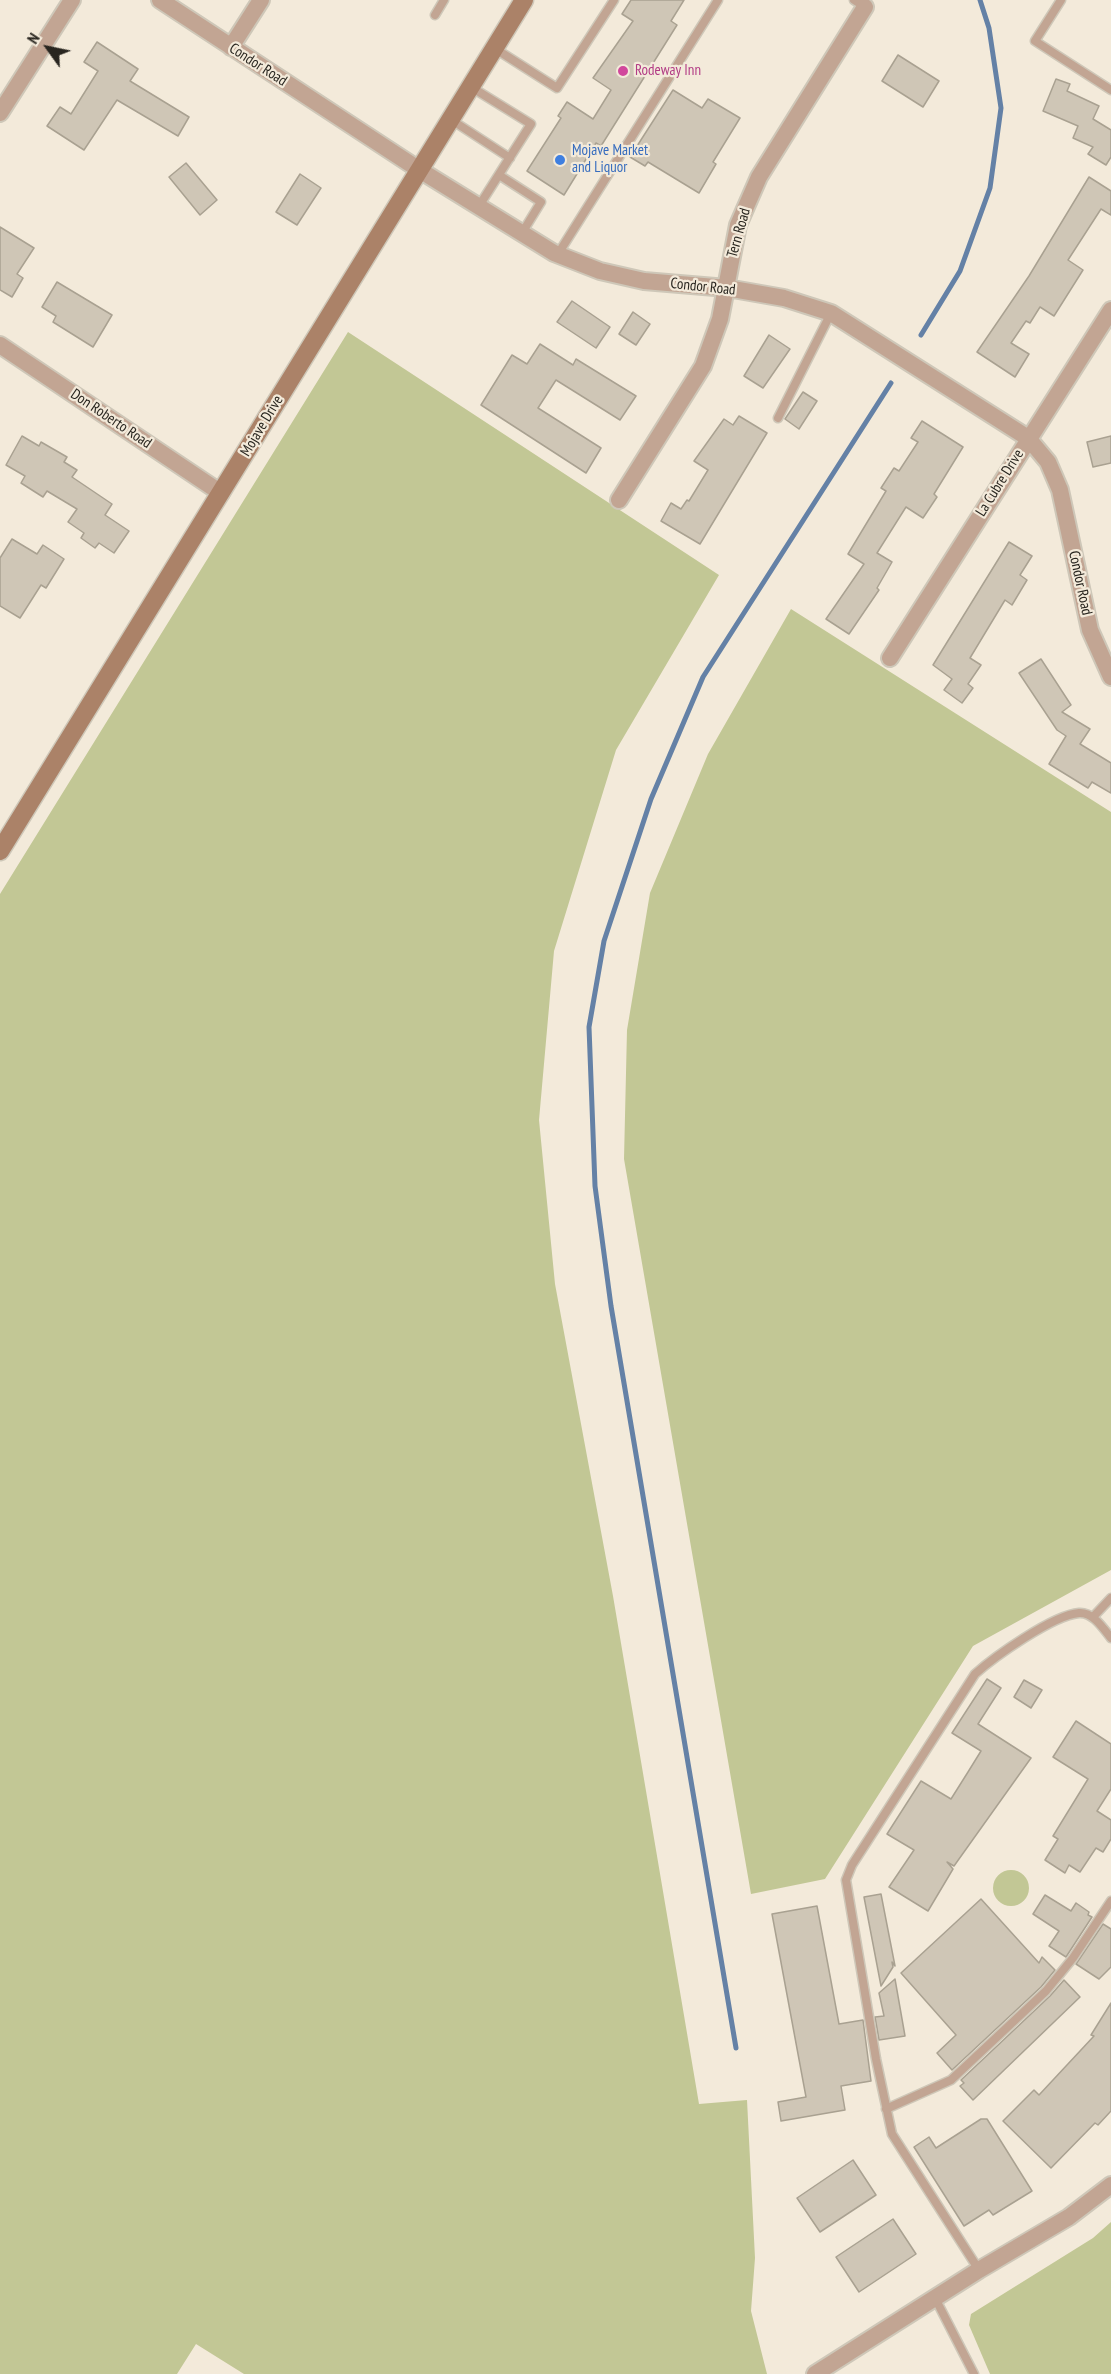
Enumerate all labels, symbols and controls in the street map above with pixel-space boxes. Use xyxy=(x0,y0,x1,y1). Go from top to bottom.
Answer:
north arrow xyxy=(18,18,78,78)
text: N xyxy=(22,29,44,47)
street label: Condor Road xyxy=(226,40,290,90)
place label: Rodeway Inn xyxy=(635,62,701,80)
marker: Rodeway Inn xyxy=(616,64,630,78)
place label: Mojave Market and Liquor xyxy=(572,142,648,177)
marker: Mojave Market and Liquor xyxy=(553,153,567,167)
street label: Tern Road xyxy=(723,206,755,260)
street label: Condor Road xyxy=(670,275,736,299)
street label: Don Roberto Road xyxy=(67,385,155,453)
street label: Mojave Drive xyxy=(237,392,287,460)
street label: La Cubre Drive xyxy=(972,446,1028,520)
street label: Condor Road xyxy=(1064,549,1096,617)

